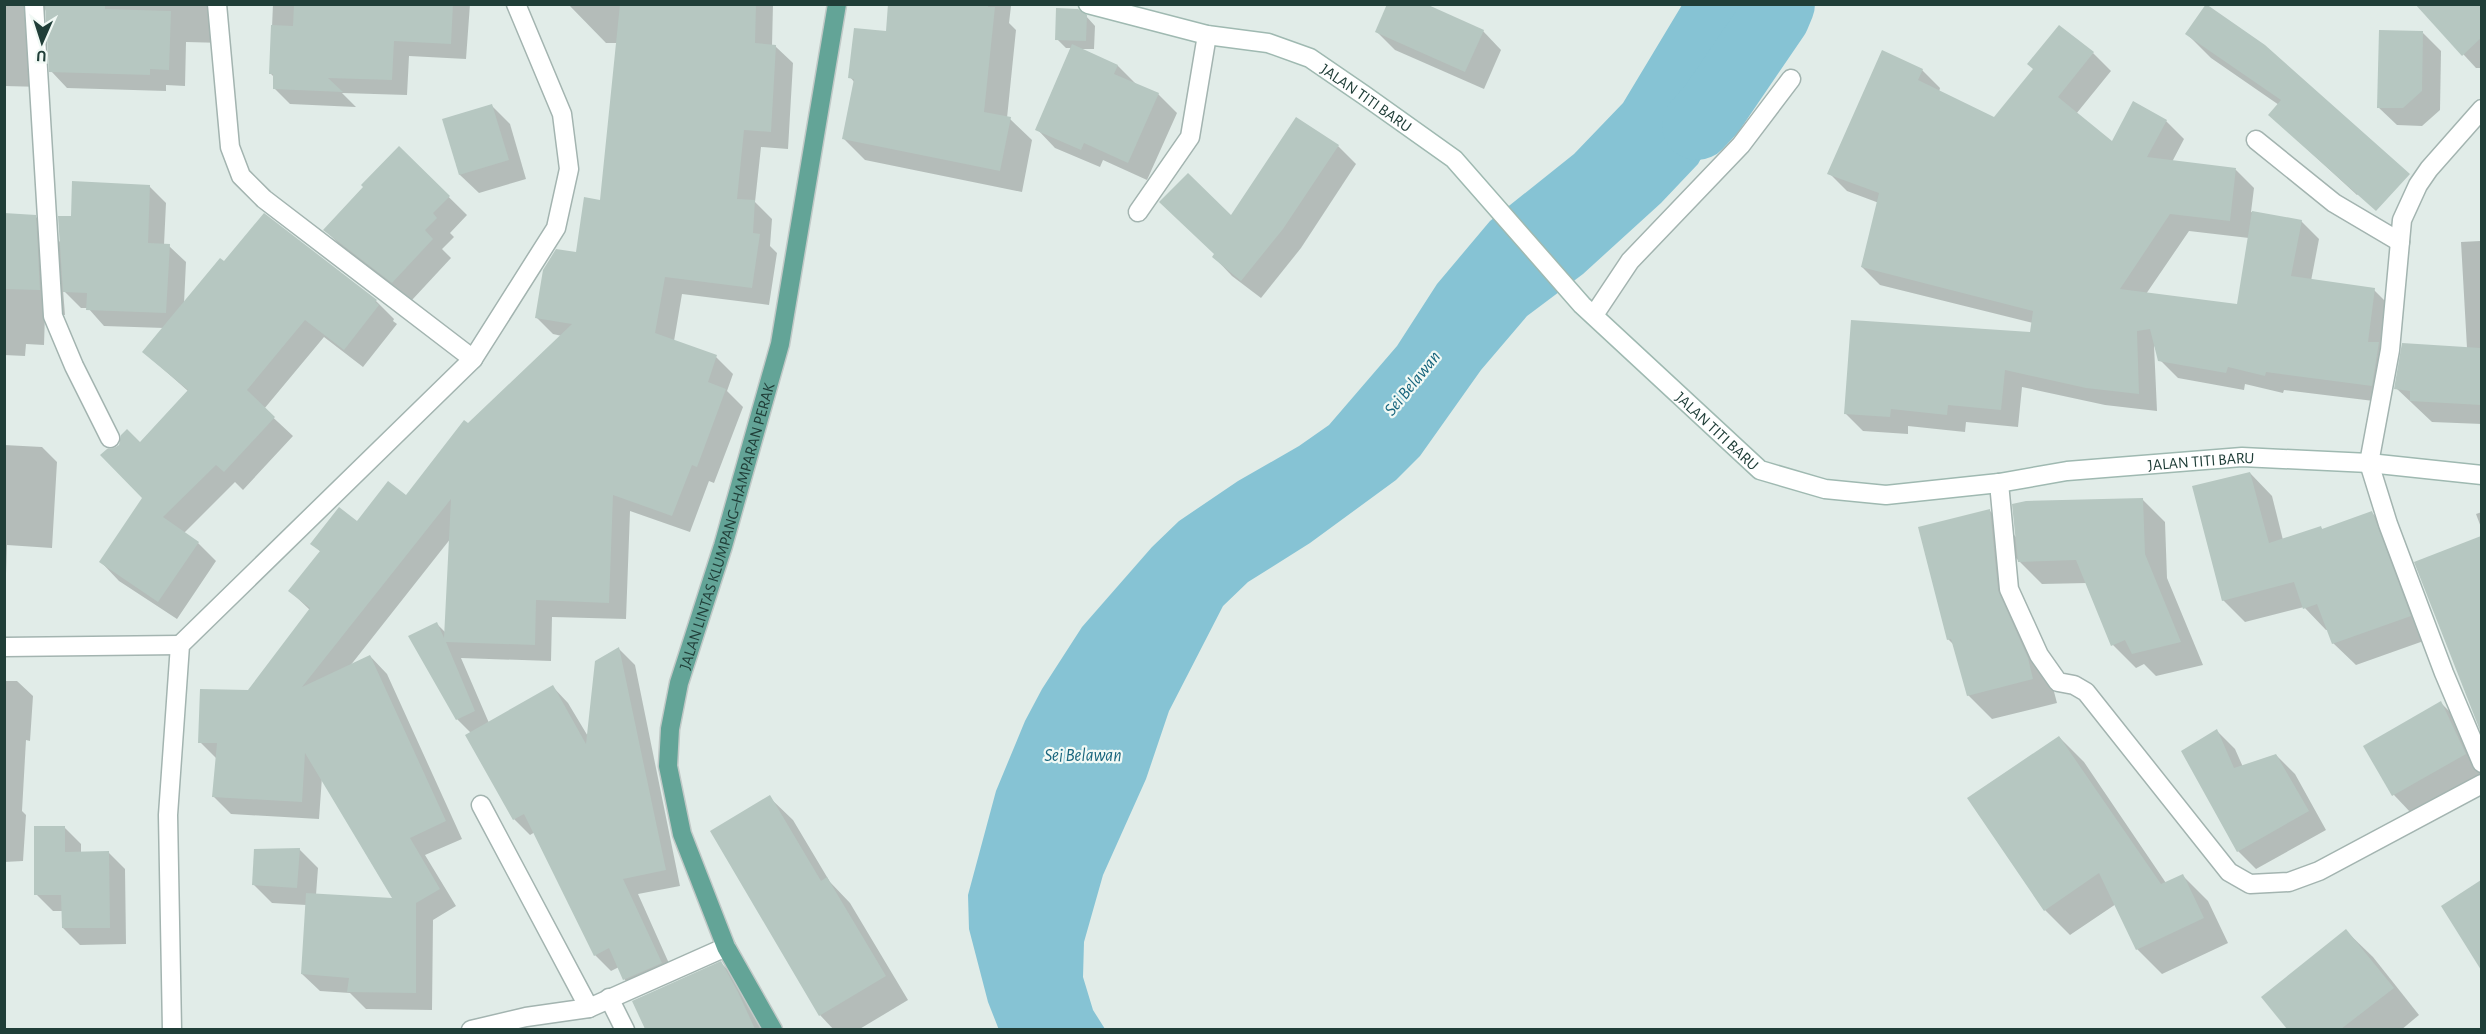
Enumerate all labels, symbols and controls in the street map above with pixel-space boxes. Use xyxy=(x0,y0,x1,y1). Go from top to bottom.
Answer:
north arrow xyxy=(12,12,72,72)
text: U xyxy=(36,48,47,64)
street label: JALAN TITI BARU xyxy=(1318,61,1414,135)
water label: Sei Belawan xyxy=(1381,348,1444,419)
street label: JALAN LINTAS KLUMPANG–HAMPARAN PERAK xyxy=(677,381,778,672)
street label: JALAN TITI BARU xyxy=(1672,389,1762,474)
street label: JALAN TITI BARU xyxy=(2147,450,2255,474)
water label: Sei Belawan xyxy=(1044,747,1122,765)

